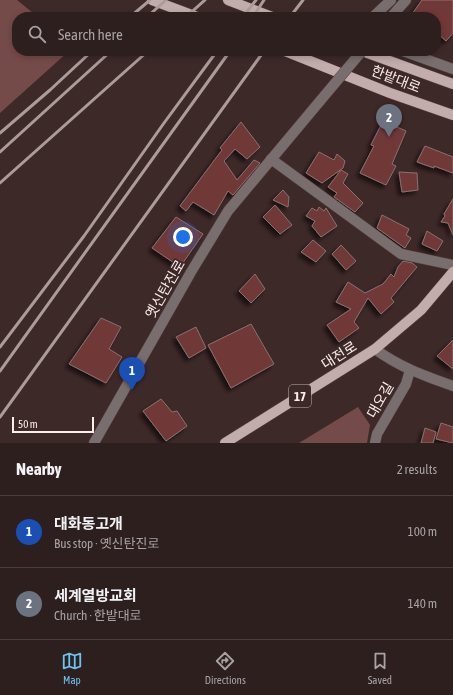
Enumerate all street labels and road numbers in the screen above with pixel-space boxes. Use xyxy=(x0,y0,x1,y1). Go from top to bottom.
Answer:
street label: 한밭대로 xyxy=(369,62,423,96)
street label: 옛신탄진로 xyxy=(142,257,188,321)
street label: 대전로 xyxy=(318,338,360,372)
street label: 대오길 xyxy=(363,379,397,421)
road number: 17 xyxy=(289,385,311,407)

